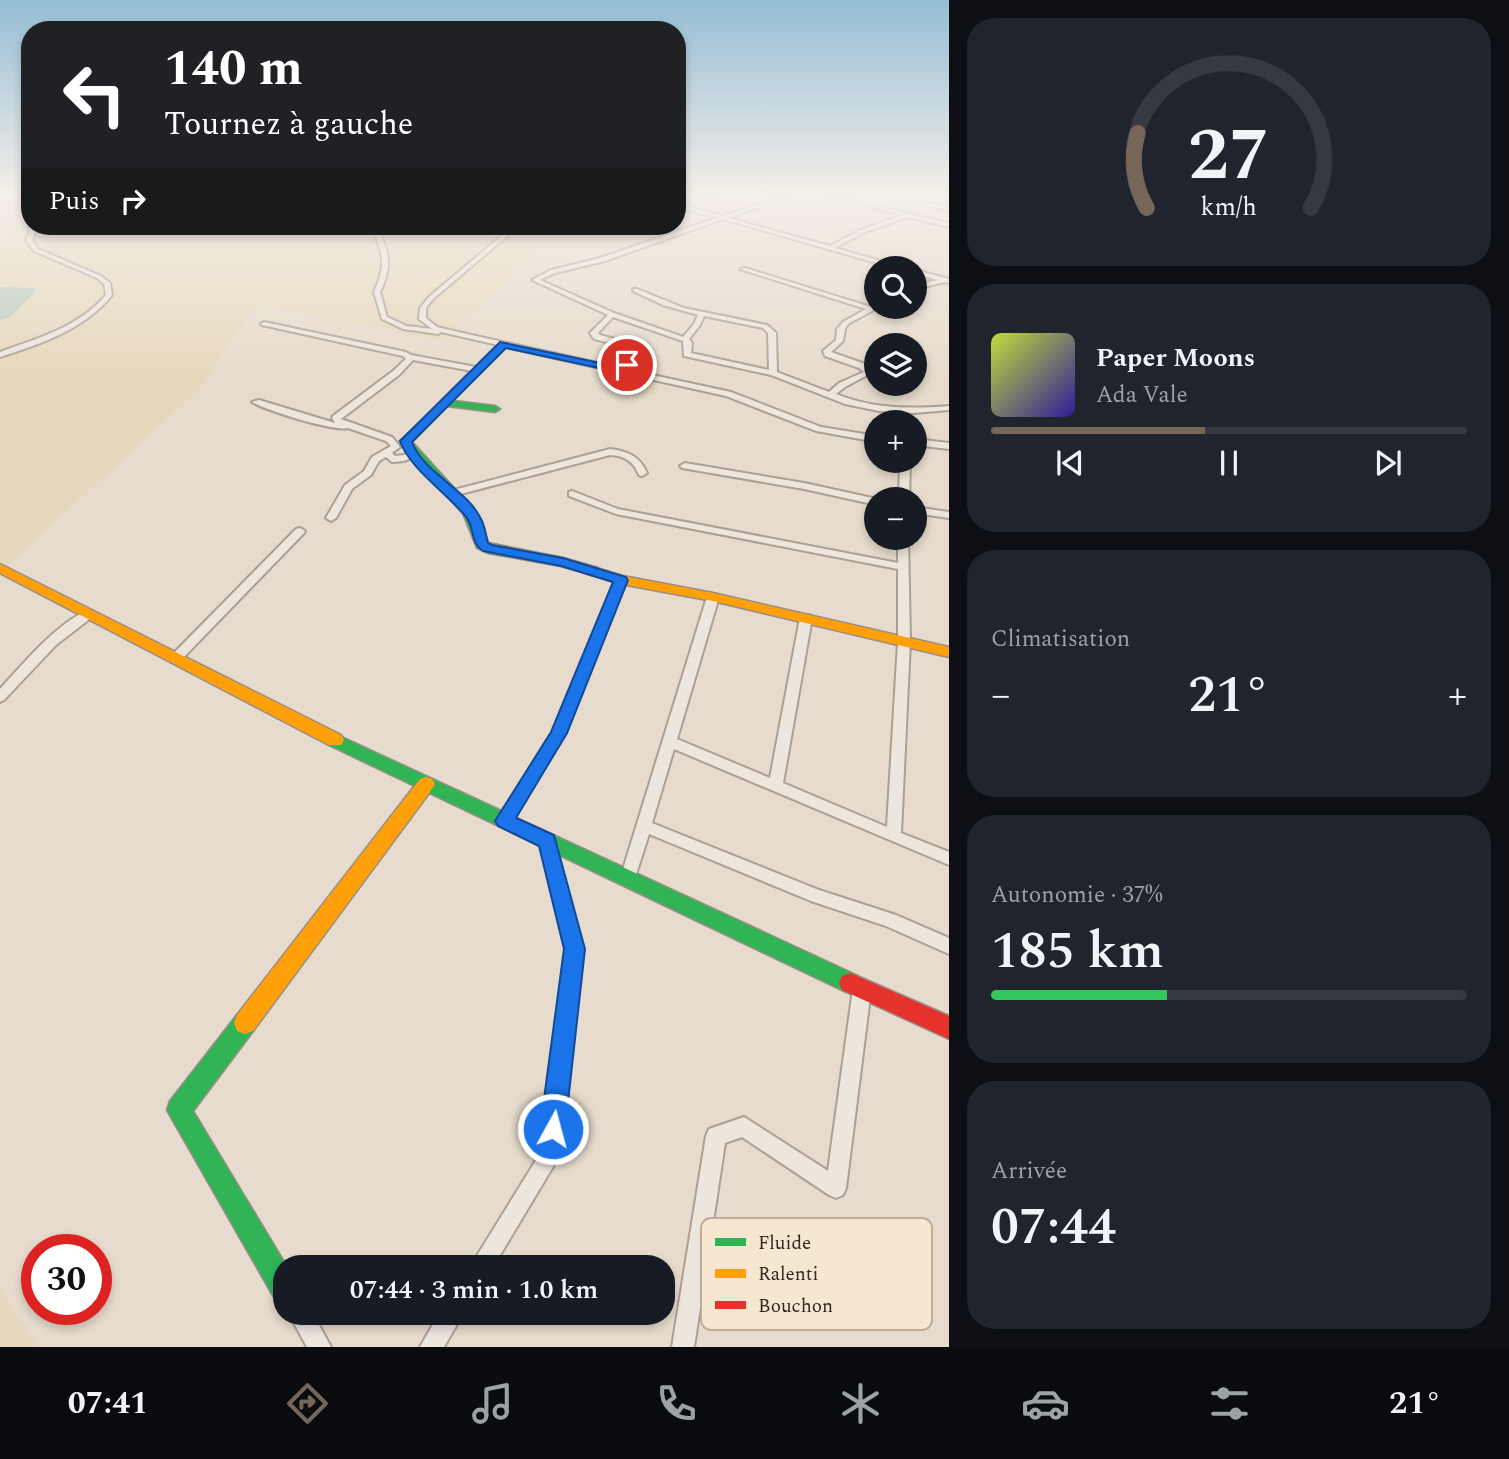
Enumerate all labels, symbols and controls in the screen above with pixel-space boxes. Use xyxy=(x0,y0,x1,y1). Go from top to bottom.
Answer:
text: 140 m xyxy=(164,32,303,107)
icon: left xyxy=(49,49,140,140)
text: Tournez à gauche xyxy=(164,100,413,149)
text: 27 xyxy=(1188,101,1270,212)
text: Puis xyxy=(49,181,100,221)
icon: right xyxy=(114,182,152,220)
text: km/h xyxy=(1201,189,1257,227)
map controls xyxy=(864,256,927,550)
button: search xyxy=(864,256,927,319)
button: layers xyxy=(864,333,927,396)
pin xyxy=(597,335,657,395)
text: Paper Moons xyxy=(1096,338,1255,378)
icon: arrive xyxy=(608,346,646,384)
text: Ada Vale xyxy=(1096,378,1188,413)
button: + xyxy=(864,410,927,473)
icon: previous xyxy=(1051,444,1089,482)
icon: pause xyxy=(1210,444,1248,482)
icon: next xyxy=(1369,444,1407,482)
button: − xyxy=(864,487,927,550)
text: Climatisation xyxy=(991,622,1130,657)
text: 21° xyxy=(1188,656,1270,735)
text: − xyxy=(991,667,1010,725)
text: + xyxy=(1448,667,1467,725)
text: Autonomie · 37% xyxy=(991,878,1163,913)
text: 185 km xyxy=(991,912,1164,991)
position arrow xyxy=(516,1092,590,1166)
text: Arrivée xyxy=(991,1154,1067,1189)
text: 07:44 xyxy=(991,1188,1116,1267)
legend xyxy=(701,1218,932,1330)
text: Fluide xyxy=(758,1229,811,1258)
speed limit sign: 30 xyxy=(21,1234,112,1325)
text: Ralenti xyxy=(758,1260,818,1289)
text: 07:44 · 3 min · 1.0 km xyxy=(350,1270,598,1310)
text: Bouchon xyxy=(758,1292,833,1321)
text: 07:41 xyxy=(68,1379,148,1428)
icon: directions xyxy=(283,1379,332,1428)
icon: music xyxy=(468,1379,517,1428)
icon: phone xyxy=(652,1379,701,1428)
icon: climate xyxy=(836,1379,885,1428)
icon: car xyxy=(1021,1379,1070,1428)
icon: filters xyxy=(1205,1379,1254,1428)
text: 21° xyxy=(1389,1379,1441,1428)

